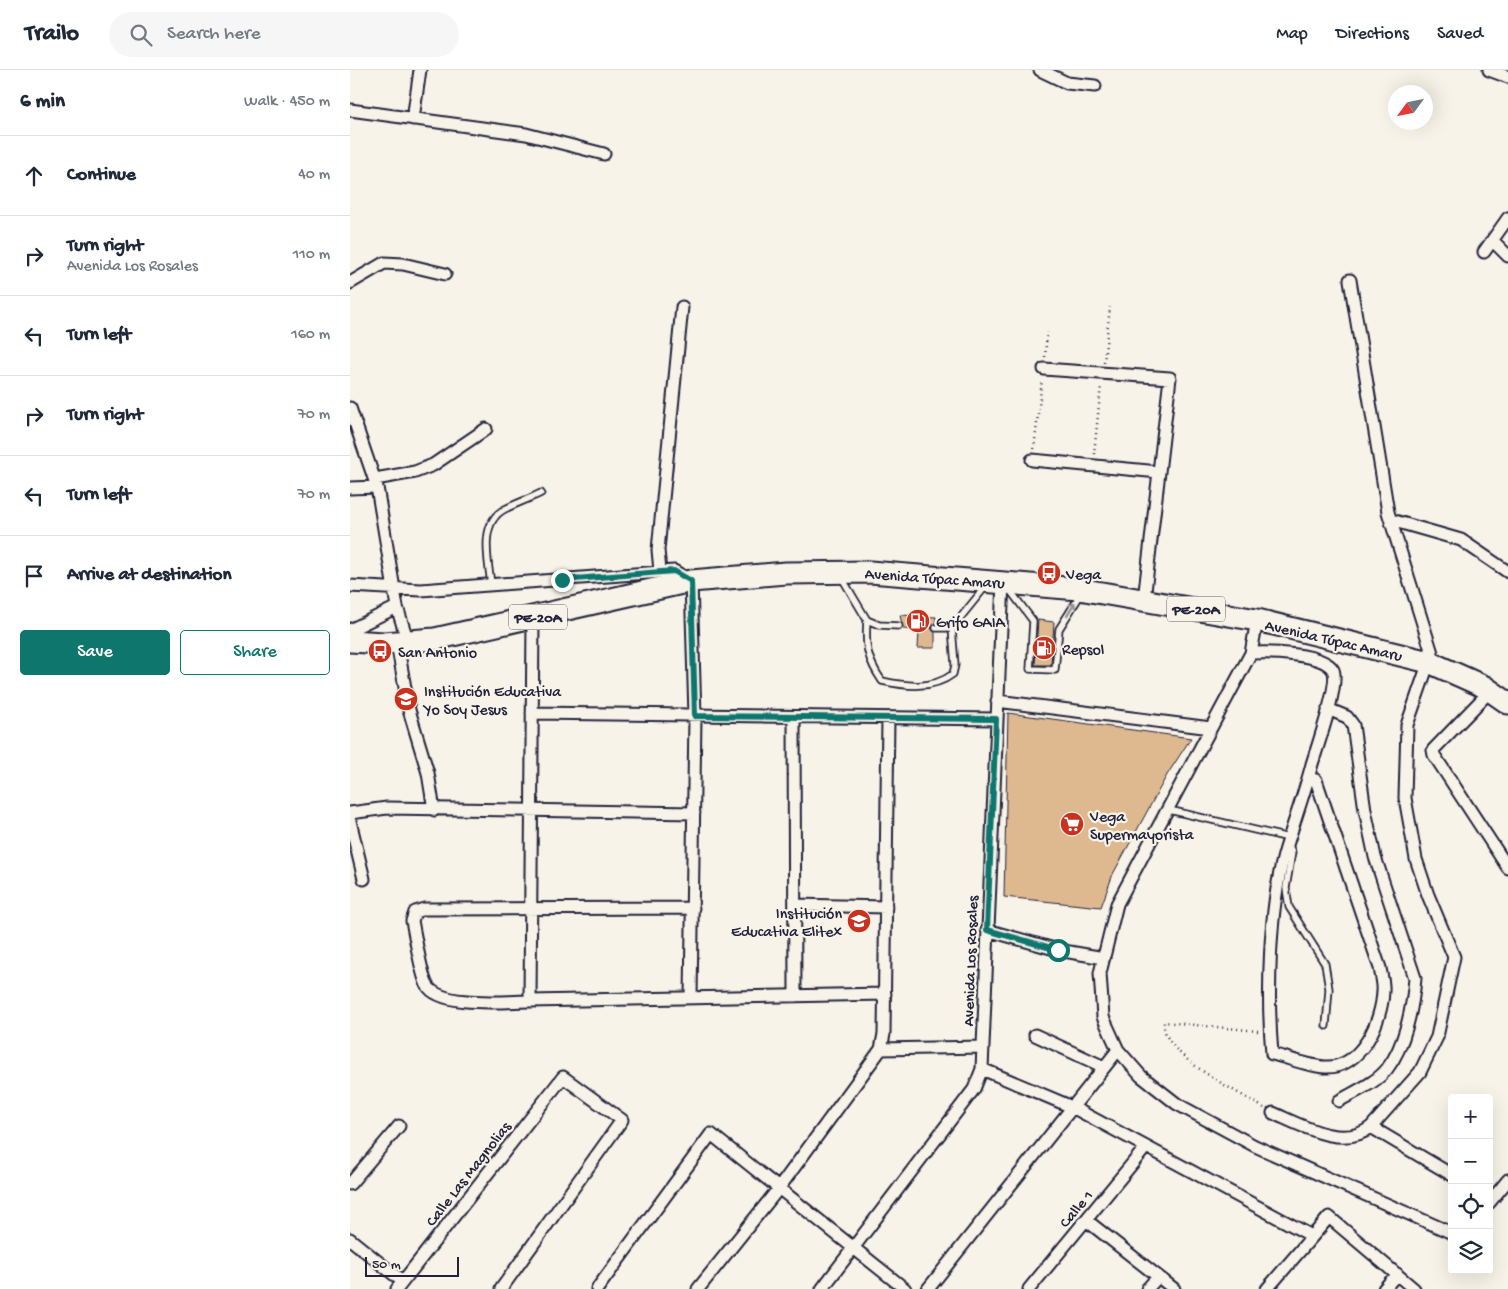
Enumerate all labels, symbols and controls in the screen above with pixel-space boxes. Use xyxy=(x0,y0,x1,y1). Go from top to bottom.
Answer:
search box xyxy=(109,12,459,57)
text: Trailo xyxy=(25,20,79,49)
icon: search xyxy=(127,21,155,49)
text: Search here xyxy=(167,23,261,46)
text: Map xyxy=(1276,24,1308,45)
text: Directions xyxy=(1336,24,1409,45)
text: Saved xyxy=(1437,24,1483,45)
north arrow xyxy=(1388,85,1433,130)
text: 6 min xyxy=(20,90,65,115)
text: Walk · 450 m xyxy=(244,93,330,112)
icon: ahead xyxy=(20,162,48,190)
text: Continue xyxy=(67,164,136,187)
text: 40 m xyxy=(298,166,330,185)
text: Turn right xyxy=(67,235,143,258)
icon: right xyxy=(20,242,48,270)
text: 110 m xyxy=(293,246,330,265)
text: Avenida Los Rosales xyxy=(67,258,198,277)
icon: left xyxy=(20,322,48,350)
text: Turn left xyxy=(67,324,131,347)
text: 160 m xyxy=(291,326,330,345)
icon: right xyxy=(20,402,48,430)
text: Turn right xyxy=(67,404,143,427)
text: 70 m xyxy=(297,406,330,425)
icon: left xyxy=(20,482,48,510)
text: Turn left xyxy=(67,484,131,507)
text: 70 m xyxy=(297,486,330,505)
bus stop icon: Vega xyxy=(1036,560,1062,586)
icon: arrive xyxy=(20,562,48,590)
text: Arrive at destination xyxy=(67,564,231,587)
street label: Avenida Túpac Amaru xyxy=(864,566,1006,595)
place label: Vega xyxy=(1065,567,1102,586)
route end xyxy=(551,569,574,592)
road number: PE-20A xyxy=(1167,596,1225,622)
one-way arrow xyxy=(1066,603,1076,617)
road number: PE-20A xyxy=(509,604,567,630)
fuel station icon: Grifo GAIA xyxy=(905,608,931,634)
place label: Grifo GAIA xyxy=(936,615,1007,634)
street label: Avenida Túpac Amaru xyxy=(1263,617,1404,668)
button: Save xyxy=(20,630,170,675)
button: Share xyxy=(180,630,330,675)
fuel station icon: Repsol xyxy=(1031,635,1057,661)
bus stop icon: San Antonio xyxy=(367,638,393,664)
place label: Repsol xyxy=(1062,642,1104,661)
place label: San Antonio xyxy=(398,645,477,664)
place label: Institución Educativa Yo Soy Jesus xyxy=(422,684,562,721)
school or university icon: Institución Educativa Yo Soy Jesus xyxy=(393,686,419,712)
place label: Vega Supermayorista xyxy=(1089,809,1195,846)
supermarket icon: Vega Supermayorista xyxy=(1059,811,1085,837)
street label: Avenida Los Rosales xyxy=(961,894,984,1027)
place label: Institución Educativa Elitex xyxy=(731,906,843,943)
school or university icon: Institución Educativa Elitex xyxy=(846,908,872,934)
route start xyxy=(1047,939,1070,962)
map controls xyxy=(1448,1094,1493,1274)
button: + xyxy=(1448,1094,1493,1139)
street label: Calle Las Magnolias xyxy=(423,1118,517,1231)
button: − xyxy=(1448,1139,1493,1184)
button: locate xyxy=(1448,1184,1493,1229)
street label: Calle 1 xyxy=(1057,1188,1099,1233)
button: layers xyxy=(1448,1229,1493,1274)
scale bar xyxy=(365,1254,459,1277)
text: 50 m xyxy=(372,1257,401,1274)

